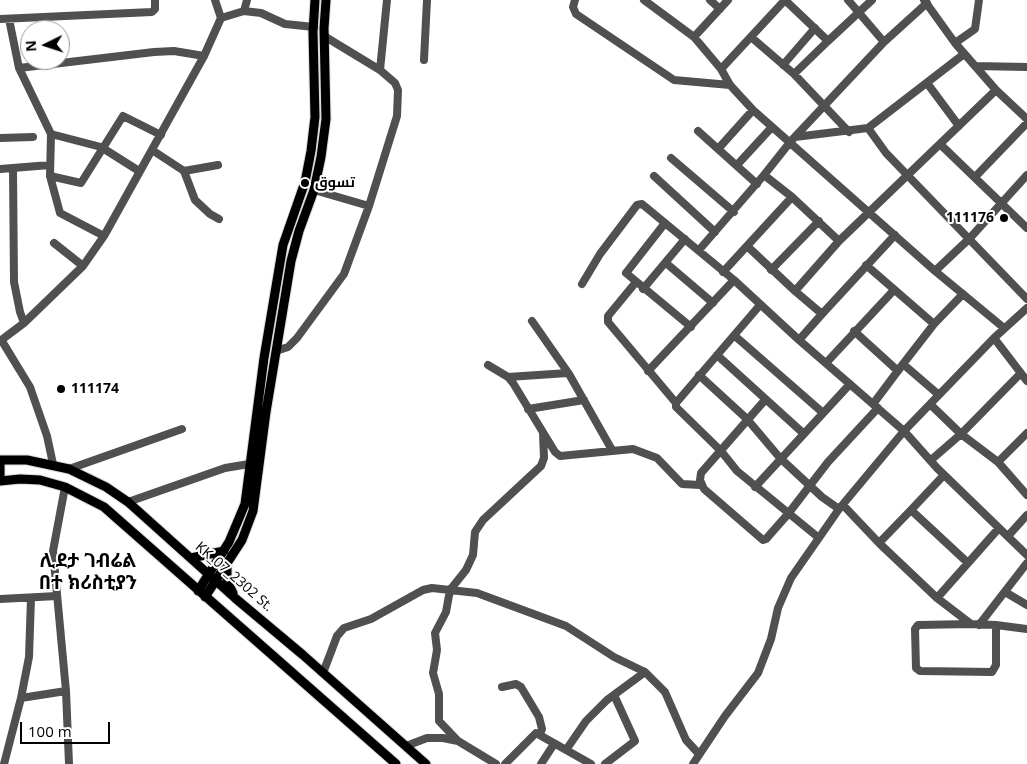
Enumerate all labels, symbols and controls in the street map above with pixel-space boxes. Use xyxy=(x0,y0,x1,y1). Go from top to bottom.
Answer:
north arrow xyxy=(20,20,70,70)
text: N xyxy=(21,40,40,52)
place label: تسوق xyxy=(315,175,355,191)
marker: تسوق xyxy=(299,177,311,189)
place label: 111176 xyxy=(946,210,994,226)
marker: 111176 xyxy=(998,212,1010,224)
place label: 111174 xyxy=(71,381,119,397)
marker: 111174 xyxy=(55,383,67,395)
street label: KK_07_2302 St. xyxy=(192,539,276,615)
district label: ሊደታ ገብሬል በተ ክሪስቲያን xyxy=(39,551,137,595)
scale bar xyxy=(22,712,112,744)
text: 100 m xyxy=(28,721,72,741)

